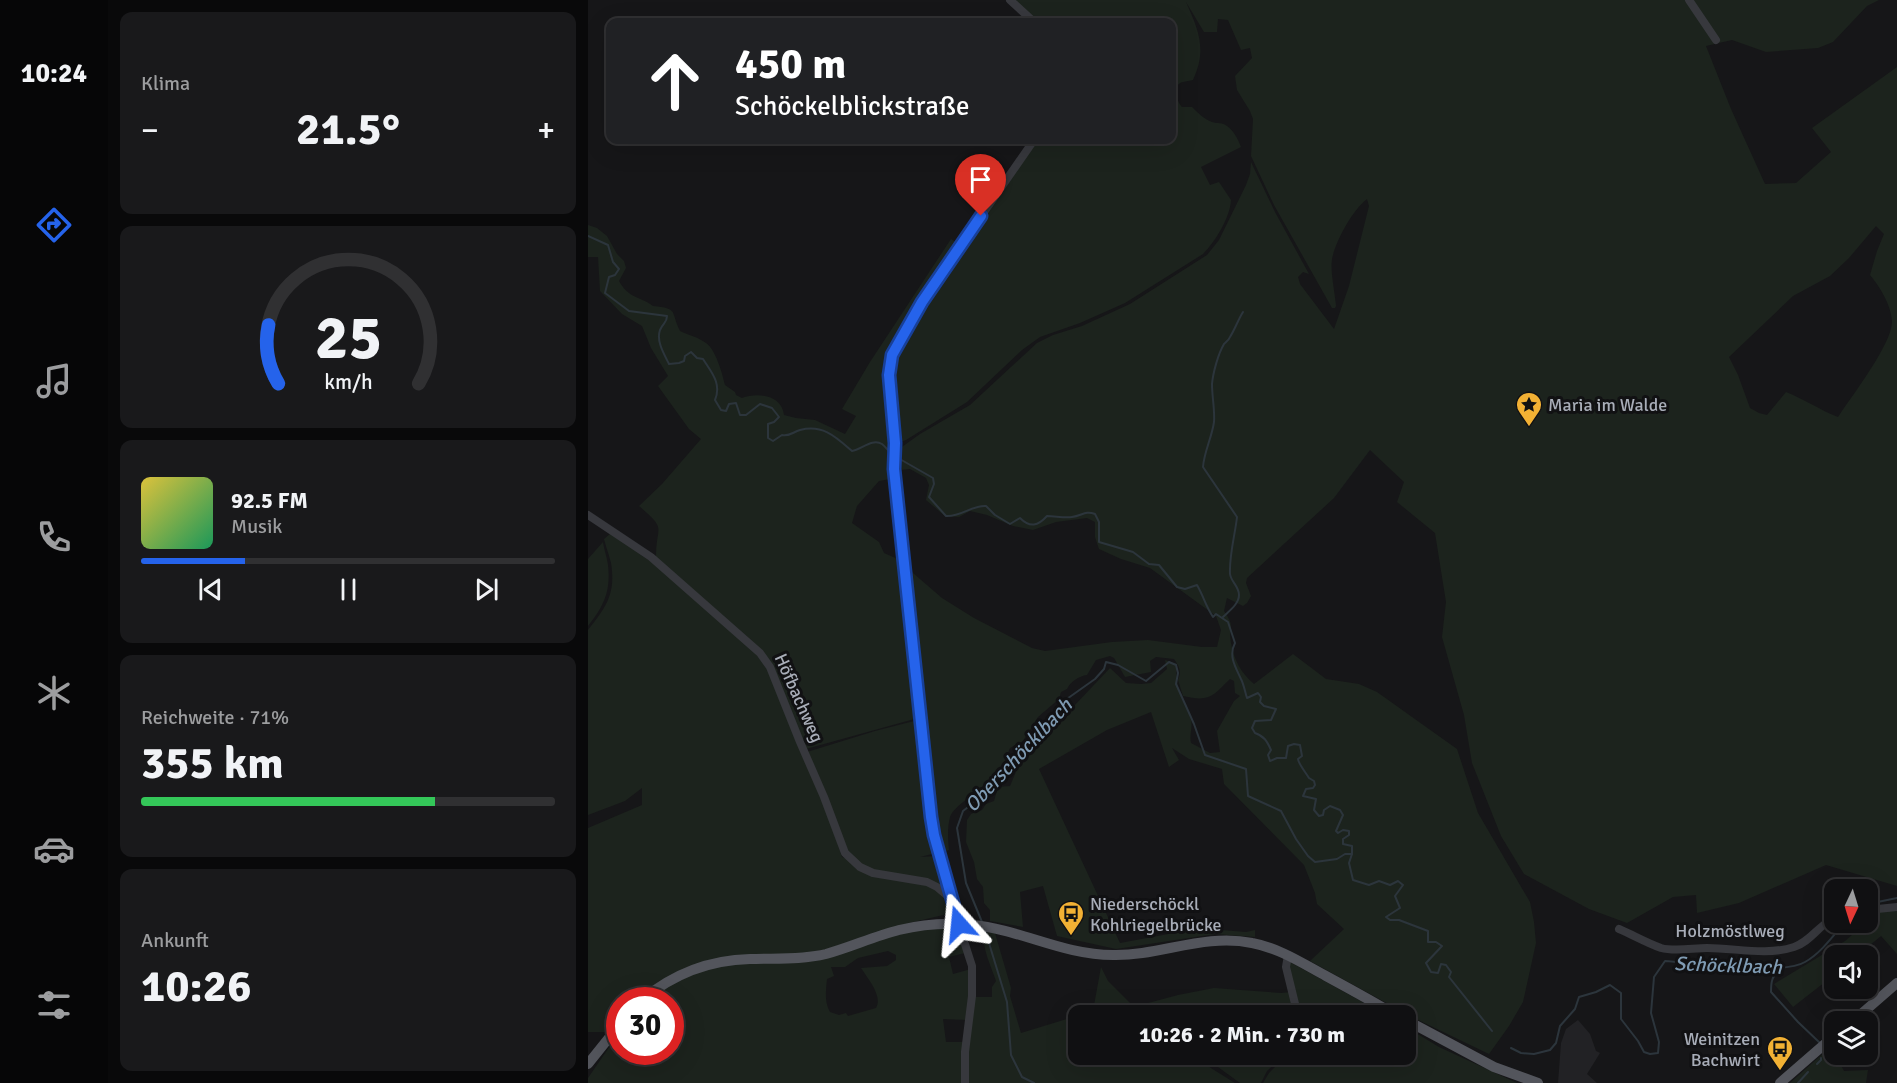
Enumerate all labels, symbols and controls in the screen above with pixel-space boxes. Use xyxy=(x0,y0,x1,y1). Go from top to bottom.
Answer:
text: 450 m xyxy=(735,39,846,90)
icon: ahead xyxy=(636,42,714,120)
text: 10:24 xyxy=(21,57,87,90)
text: Klima xyxy=(141,71,190,96)
text: Schöckelblickstraße xyxy=(735,90,969,123)
text: 21.5° xyxy=(296,102,400,157)
text: − xyxy=(141,110,159,151)
text: + xyxy=(537,110,555,151)
pin xyxy=(955,154,1006,216)
icon: arrive xyxy=(964,163,997,196)
icon: directions xyxy=(33,204,75,246)
text: 25 xyxy=(314,299,382,376)
icon: music xyxy=(33,360,75,402)
text: km/h xyxy=(324,370,372,396)
place icon: Maria im Walde xyxy=(1514,390,1544,428)
place label: Maria im Walde xyxy=(1548,394,1667,416)
text: 92.5 FM xyxy=(231,487,308,514)
text: Musik xyxy=(231,514,282,539)
icon: phone xyxy=(33,516,75,558)
icon: previous xyxy=(194,573,227,606)
icon: pause xyxy=(332,573,365,606)
icon: next xyxy=(470,573,503,606)
street label: Höfbachweg xyxy=(770,650,828,746)
icon: climate xyxy=(33,672,75,714)
water label: Oberschöcklbach xyxy=(959,692,1078,817)
text: Reichweite · 71% xyxy=(141,705,289,730)
text: 355 km xyxy=(141,736,284,791)
icon: car xyxy=(33,828,75,870)
north arrow xyxy=(1824,879,1878,933)
map controls xyxy=(1824,879,1878,1065)
position arrow xyxy=(927,892,991,956)
place label: Niederschöckl Kohlriegelbrücke xyxy=(1090,893,1222,936)
bus stop icon: Niederschöckl Kohlriegelbrücke xyxy=(1056,899,1086,937)
street label: Holzmöstlweg xyxy=(1675,920,1785,942)
text: Ankunft xyxy=(141,928,209,953)
button: sound xyxy=(1824,945,1878,999)
water label: Schöcklbach xyxy=(1674,951,1783,980)
text: 10:26 xyxy=(141,959,251,1014)
icon: filters xyxy=(33,984,75,1026)
speed limit sign: 30 xyxy=(606,987,684,1065)
button: layers xyxy=(1824,1011,1878,1065)
text: 10:26 · 2 Min. · 730 m xyxy=(1139,1021,1345,1048)
place label: Weinitzen Bachwirt xyxy=(1684,1028,1760,1071)
bus stop icon: Weinitzen Bachwirt xyxy=(1765,1034,1795,1072)

